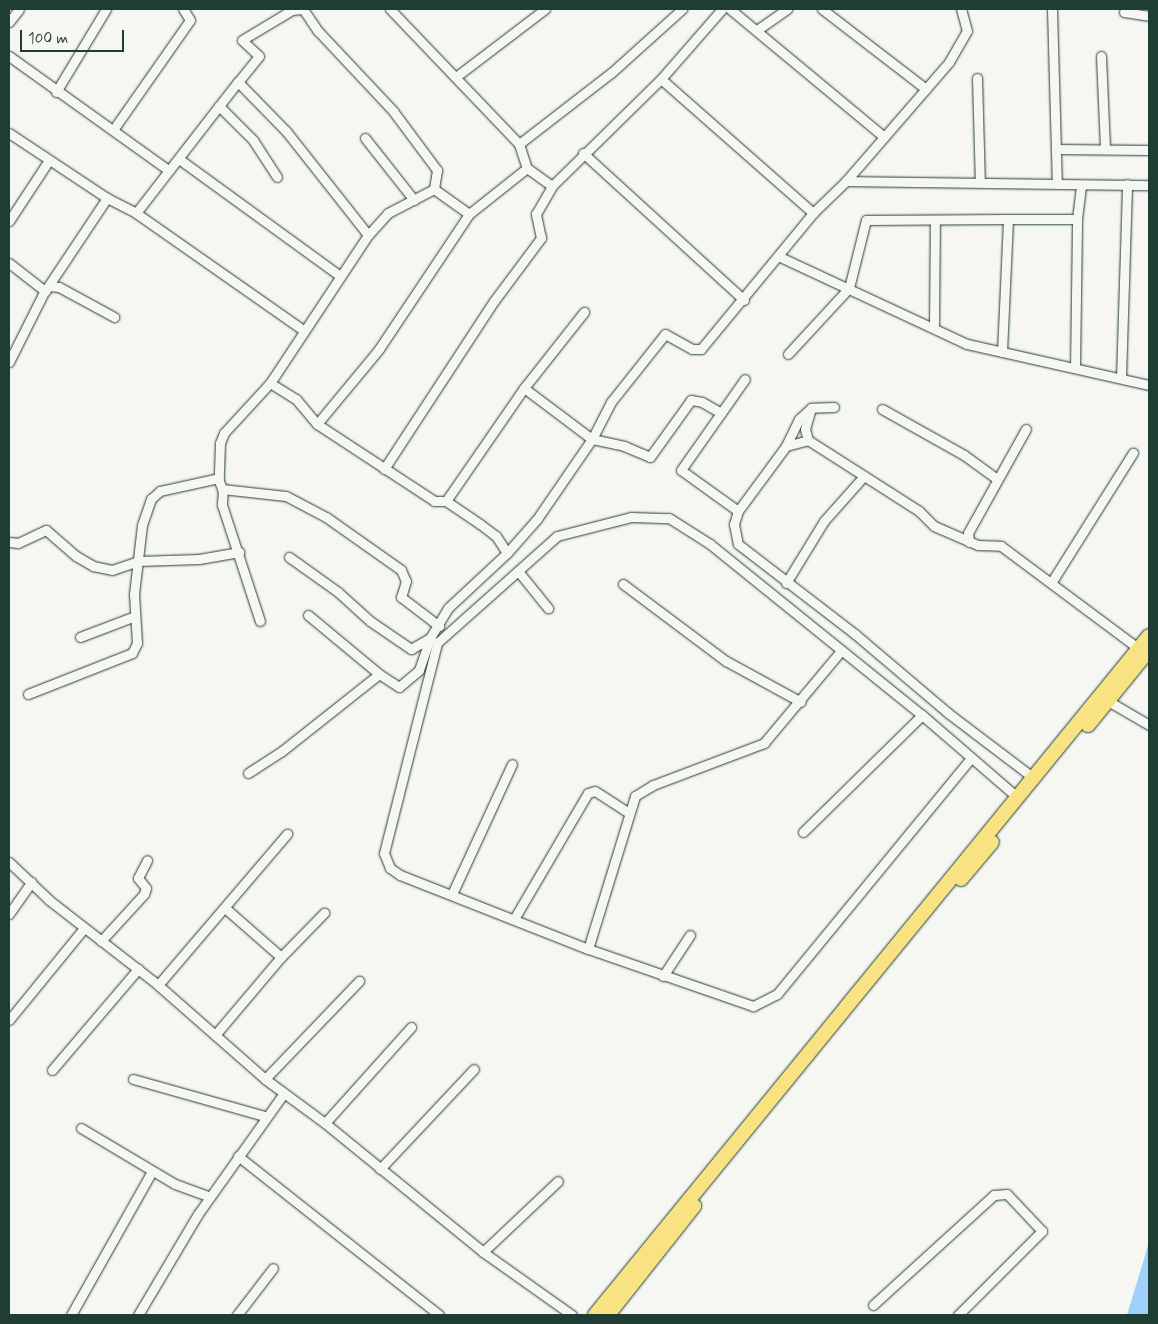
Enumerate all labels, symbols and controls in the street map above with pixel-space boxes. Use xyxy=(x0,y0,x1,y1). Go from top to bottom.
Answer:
scale bar xyxy=(22,20,126,52)
text: 100 m xyxy=(28,29,68,49)

